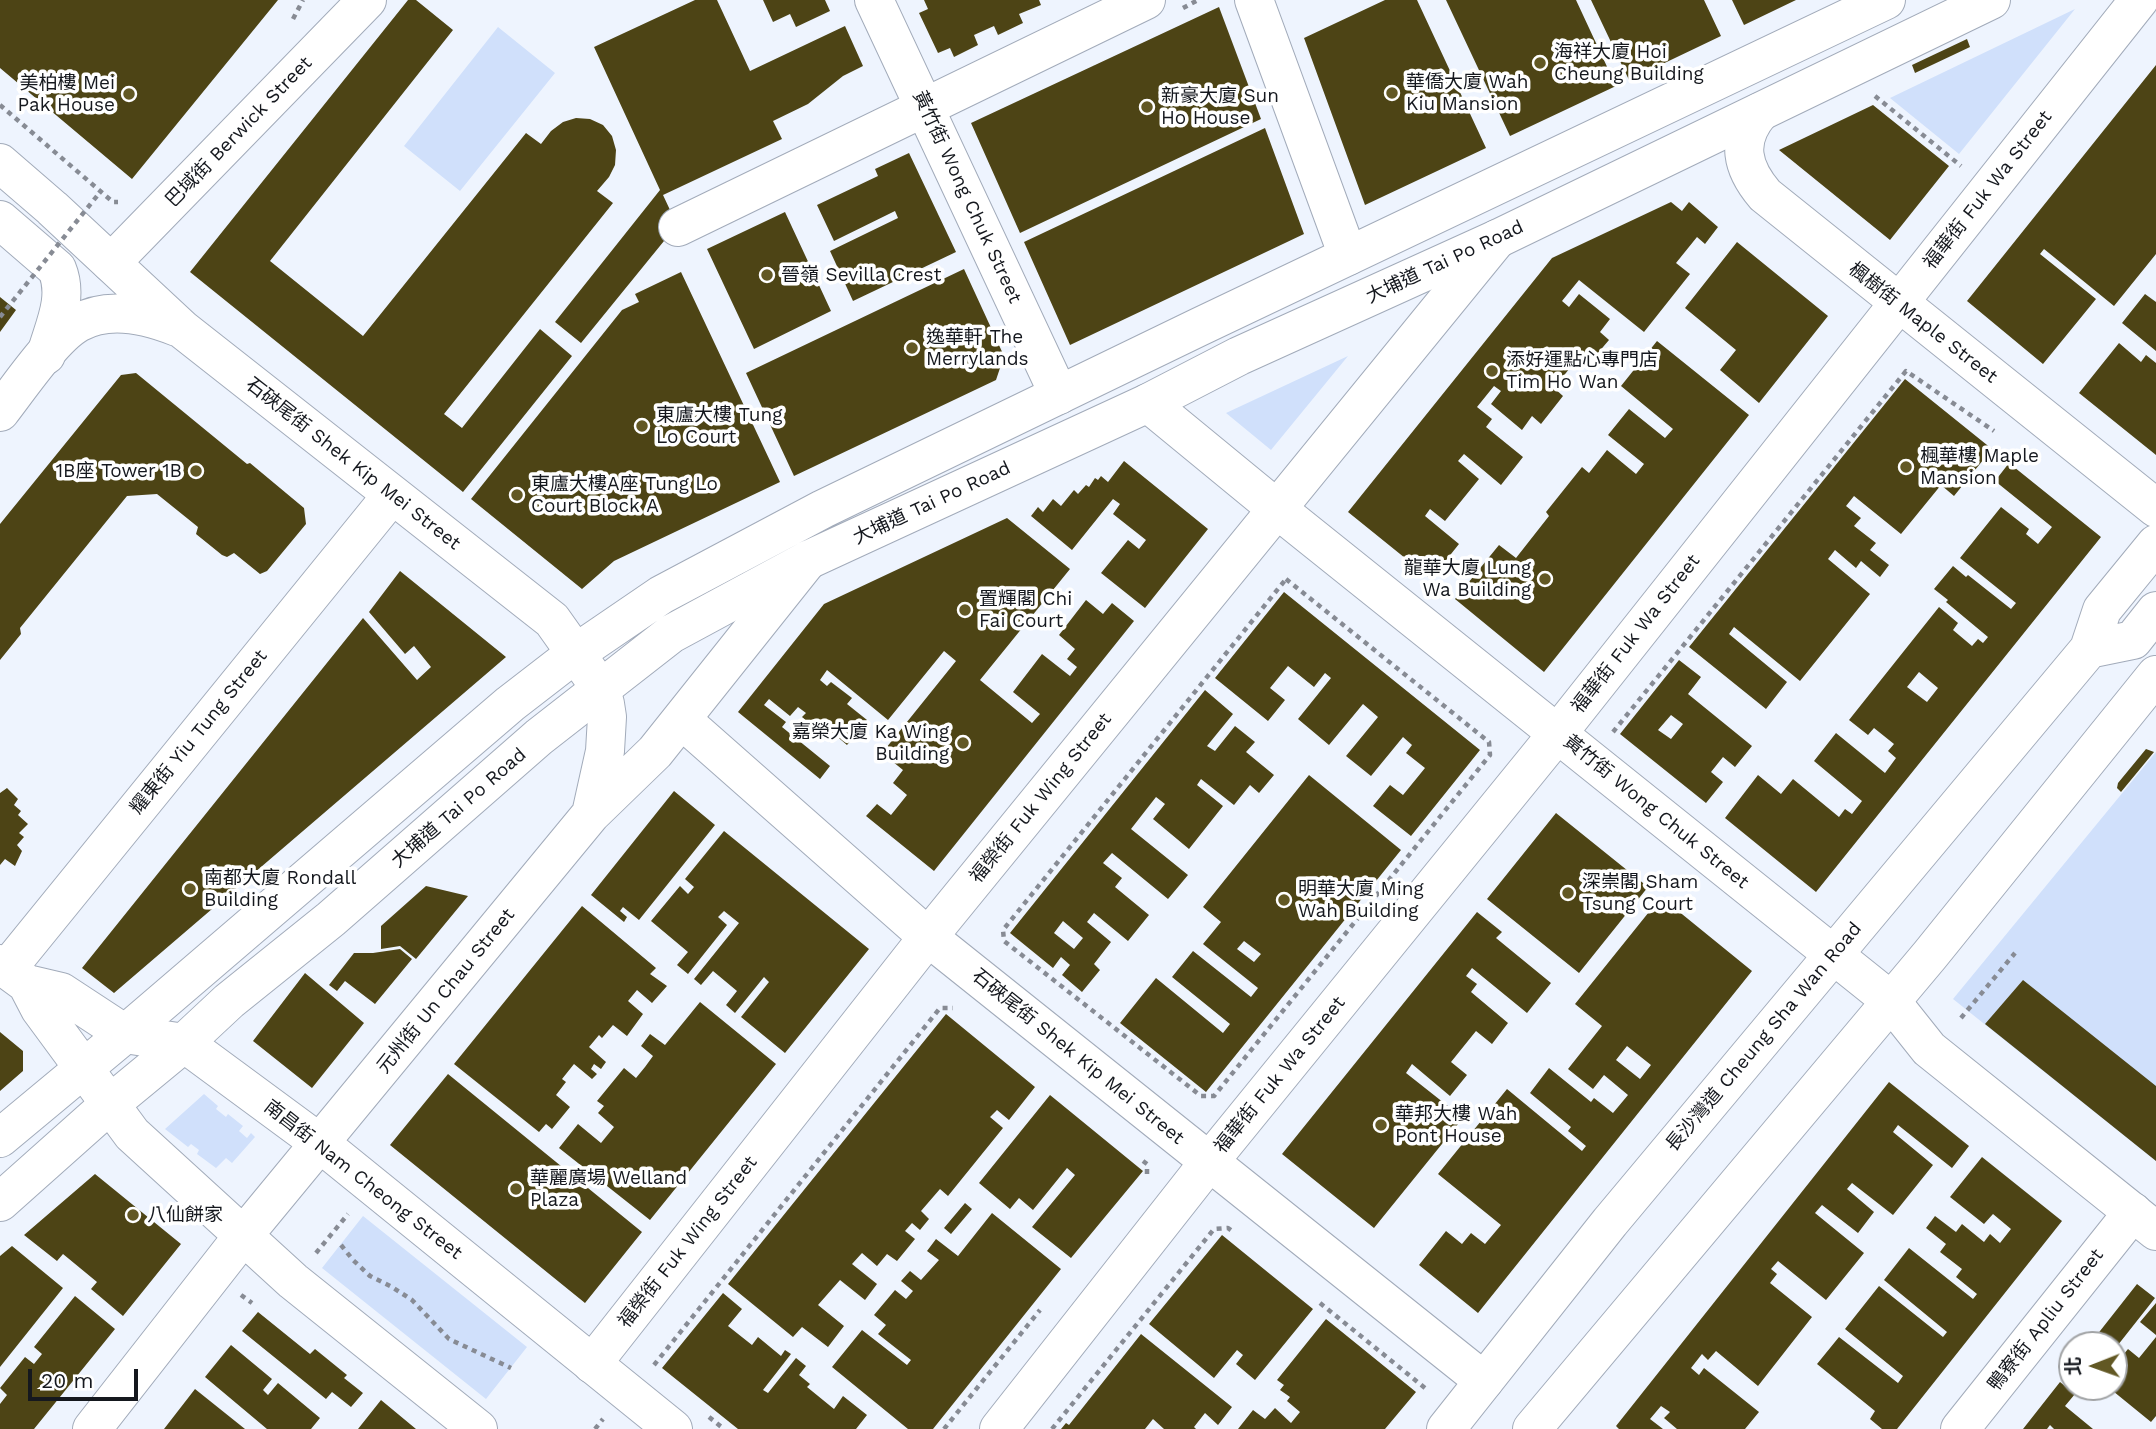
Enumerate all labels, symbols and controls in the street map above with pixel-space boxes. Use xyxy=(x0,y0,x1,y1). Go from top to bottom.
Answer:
place label: 海祥大廈 Hoi Cheung Building xyxy=(1554,41,1704,85)
street label: 巴域街 Berwick Street xyxy=(161,52,317,212)
marker: 海祥大廈 Hoi Cheung Building xyxy=(1532,55,1548,71)
place label: 華僑大廈 Wah Kiu Mansion xyxy=(1406,71,1528,115)
place label: 美柏樓 Mei Pak House xyxy=(18,72,115,116)
place label: 新豪大廈 Sun Ho House xyxy=(1161,85,1279,129)
marker: 華僑大廈 Wah Kiu Mansion xyxy=(1384,85,1400,101)
marker: 美柏樓 Mei Pak House xyxy=(121,86,137,102)
street label: 黃竹街 Wong Chuk Street xyxy=(908,87,1026,307)
marker: 新豪大廈 Sun Ho House xyxy=(1139,99,1155,115)
street label: 福華街 Fuk Wa Street xyxy=(1919,106,2057,274)
street label: 大埔道 Tai Po Road xyxy=(1363,216,1527,308)
street label: 楓樹街 Maple Street xyxy=(1844,258,2002,388)
place label: 晉嶺 Sevilla Crest xyxy=(781,264,942,286)
marker: 晉嶺 Sevilla Crest xyxy=(759,267,775,283)
place label: 逸華軒 The Merrylands xyxy=(926,326,1029,370)
marker: 逸華軒 The Merrylands xyxy=(904,340,920,356)
place label: 添好運點心專門店 Tim Ho Wan xyxy=(1506,349,1658,393)
marker: 添好運點心專門店 Tim Ho Wan xyxy=(1484,363,1500,379)
street label: 石硤尾街 Shek Kip Mei Street xyxy=(241,373,465,555)
place label: 東廬大樓 Tung Lo Court xyxy=(656,404,782,448)
marker: 東廬大樓 Tung Lo Court xyxy=(634,418,650,434)
place label: 楓華樓 Maple Mansion xyxy=(1920,445,2039,489)
street label: 大埔道 Tai Po Road xyxy=(850,457,1014,549)
marker: 楓華樓 Maple Mansion xyxy=(1898,459,1914,475)
place label: 1B座 Tower 1B xyxy=(56,460,182,482)
marker: 1B座 Tower 1B xyxy=(188,463,204,479)
place label: 東廬大樓A座 Tung Lo Court Block A xyxy=(531,473,718,517)
marker: 東廬大樓A座 Tung Lo Court Block A xyxy=(509,487,525,503)
street label: 福華街 Fuk Wa Street xyxy=(1567,550,1705,718)
place label: 龍華大廈 Lung Wa Building xyxy=(1404,557,1531,601)
marker: 龍華大廈 Lung Wa Building xyxy=(1537,571,1553,587)
place label: 置輝閣 Chi Fai Court xyxy=(979,588,1072,632)
marker: 置輝閣 Chi Fai Court xyxy=(957,602,973,618)
street label: 耀東街 Yiu Tung Street xyxy=(126,645,272,819)
street label: 福榮街 Fuk Wing Street xyxy=(965,708,1117,888)
place label: 嘉榮大廈 Ka Wing Building xyxy=(792,721,949,765)
street label: 黃竹街 Wong Chuk Street xyxy=(1559,730,1753,894)
marker: 嘉榮大廈 Ka Wing Building xyxy=(955,735,971,751)
street label: 大埔道 Tai Po Road xyxy=(387,743,531,873)
place label: 南都大廈 Rondall Building xyxy=(204,867,356,911)
place label: 深崇閣 Sham Tsung Court xyxy=(1582,871,1698,915)
place label: 明華大廈 Ming Wah Building xyxy=(1298,878,1424,922)
marker: 南都大廈 Rondall Building xyxy=(182,881,198,897)
marker: 深崇閣 Sham Tsung Court xyxy=(1560,885,1576,901)
marker: 明華大廈 Ming Wah Building xyxy=(1276,892,1292,908)
street label: 元州街 Un Chau Street xyxy=(372,904,520,1078)
street label: 長沙灣道 Cheung Sha Wan Road xyxy=(1661,918,1867,1156)
street label: 石硤尾街 Shek Kip Mei Street xyxy=(967,964,1189,1150)
street label: 福華街 Fuk Wa Street xyxy=(1210,992,1350,1158)
street label: 南昌街 Nam Cheong Street xyxy=(259,1095,467,1265)
place label: 華邦大樓 Wah Pont House xyxy=(1395,1103,1517,1147)
marker: 華邦大樓 Wah Pont House xyxy=(1373,1117,1389,1133)
street label: 福榮街 Fuk Wing Street xyxy=(614,1151,762,1333)
place label: 華麗廣場 Welland Plaza xyxy=(530,1167,687,1211)
marker: 華麗廣場 Welland Plaza xyxy=(508,1181,524,1197)
place label: 八仙餅家 xyxy=(147,1204,223,1226)
marker: 八仙餅家 xyxy=(125,1207,141,1223)
street label: 鴨寮街 Apliu Street xyxy=(1983,1244,2109,1396)
north arrow xyxy=(2058,1331,2128,1401)
scale bar xyxy=(32,1356,142,1400)
text: 北 xyxy=(2062,1357,2085,1376)
text: 20 m xyxy=(41,1368,93,1393)

